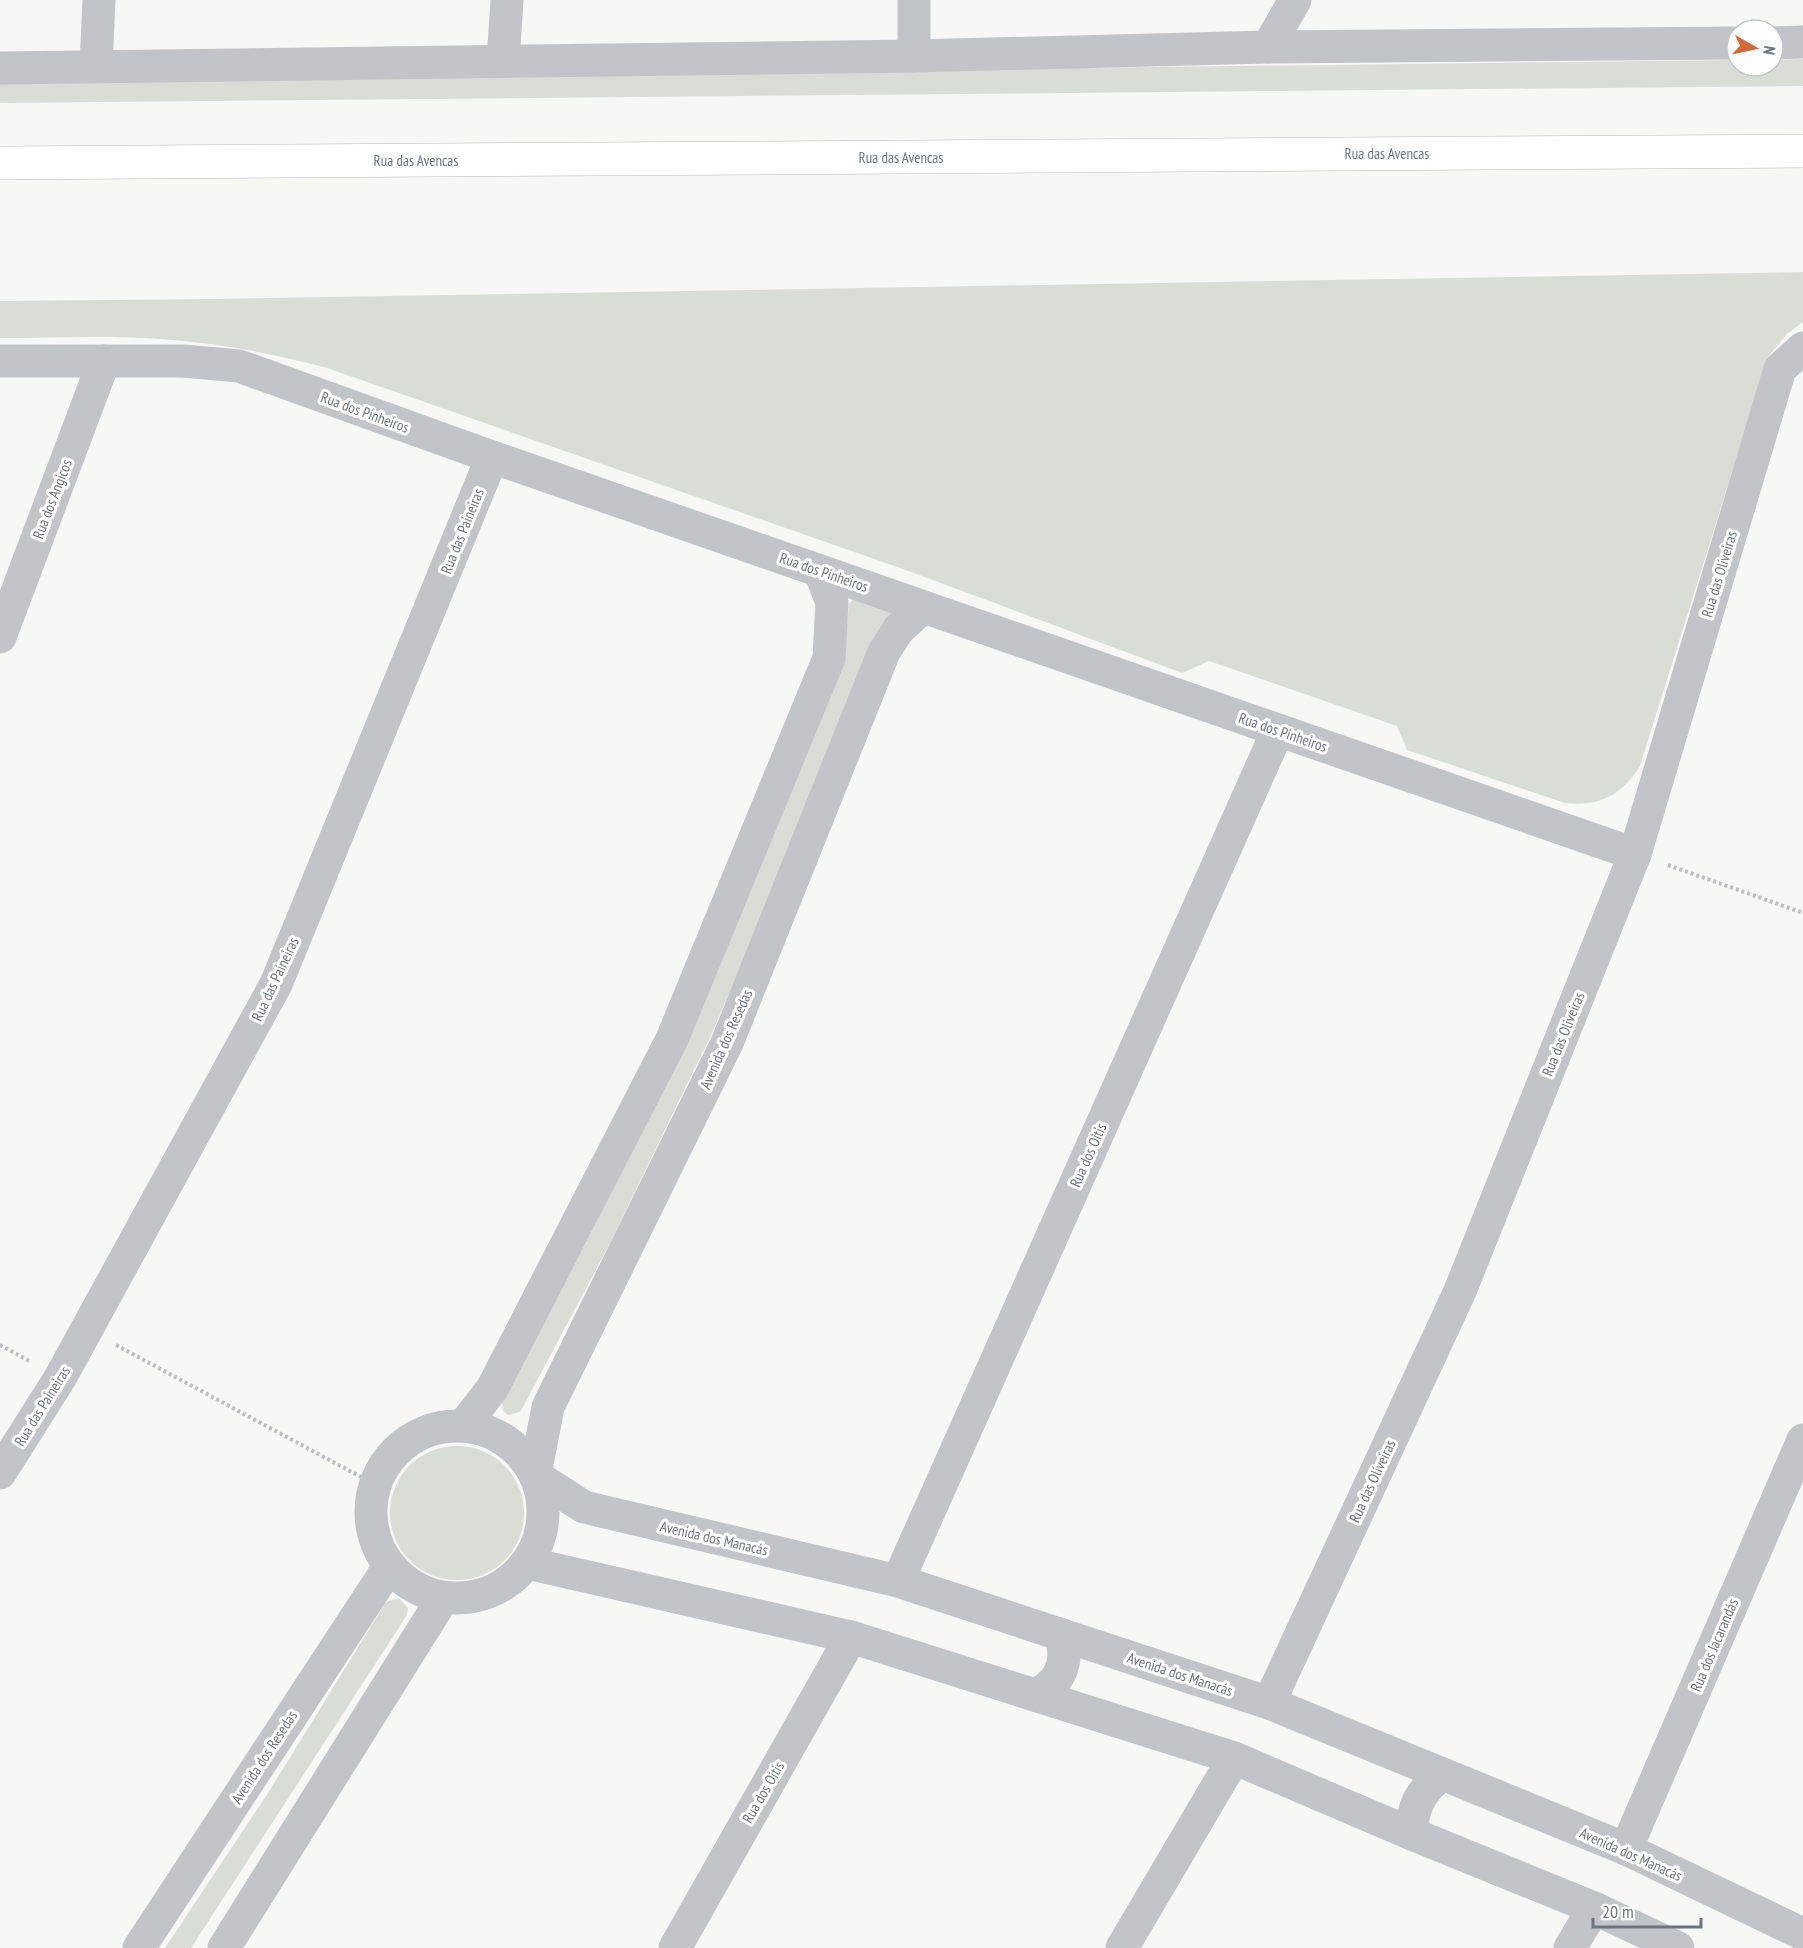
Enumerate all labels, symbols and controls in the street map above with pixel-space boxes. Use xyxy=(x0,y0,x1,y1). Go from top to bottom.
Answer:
north arrow xyxy=(1725,18,1785,78)
text: N xyxy=(1759,45,1780,56)
street label: Rua das Avencas xyxy=(1345,144,1429,163)
street label: Rua das Avencas xyxy=(859,148,943,167)
street label: Rua das Avencas xyxy=(374,151,458,170)
street label: Rua dos Pinheiros xyxy=(318,387,412,437)
street label: Rua dos Angicos xyxy=(28,456,76,542)
street label: Rua das Paineiras xyxy=(436,486,488,576)
street label: Rua das Oliveiras xyxy=(1697,529,1741,619)
street label: Rua dos Pinheiros xyxy=(777,548,871,596)
street label: Rua dos Pinheiros xyxy=(1236,708,1330,756)
street label: Rua das Paineiras xyxy=(247,934,303,1024)
street label: Avenida dos Resedas xyxy=(696,986,756,1092)
street label: Rua das Oliveiras xyxy=(1538,989,1588,1079)
street label: Rua dos Oitis xyxy=(1065,1120,1111,1190)
street label: Rua das Paineiras xyxy=(10,1363,74,1449)
street label: Rua das Oliveiras xyxy=(1345,1437,1399,1525)
street label: Avenida dos Manacás xyxy=(658,1516,770,1560)
street label: Rua dos Jacarandás xyxy=(1686,1596,1742,1694)
street label: Avenida dos Manacás xyxy=(1125,1648,1235,1700)
street label: Avenida dos Resedas xyxy=(227,1707,301,1807)
street label: Rua dos Oitis xyxy=(738,1758,788,1826)
street label: Avenida dos Manacás xyxy=(1577,1823,1685,1885)
scale bar xyxy=(1593,1891,1701,1929)
text: 20 m xyxy=(1602,1900,1634,1923)

